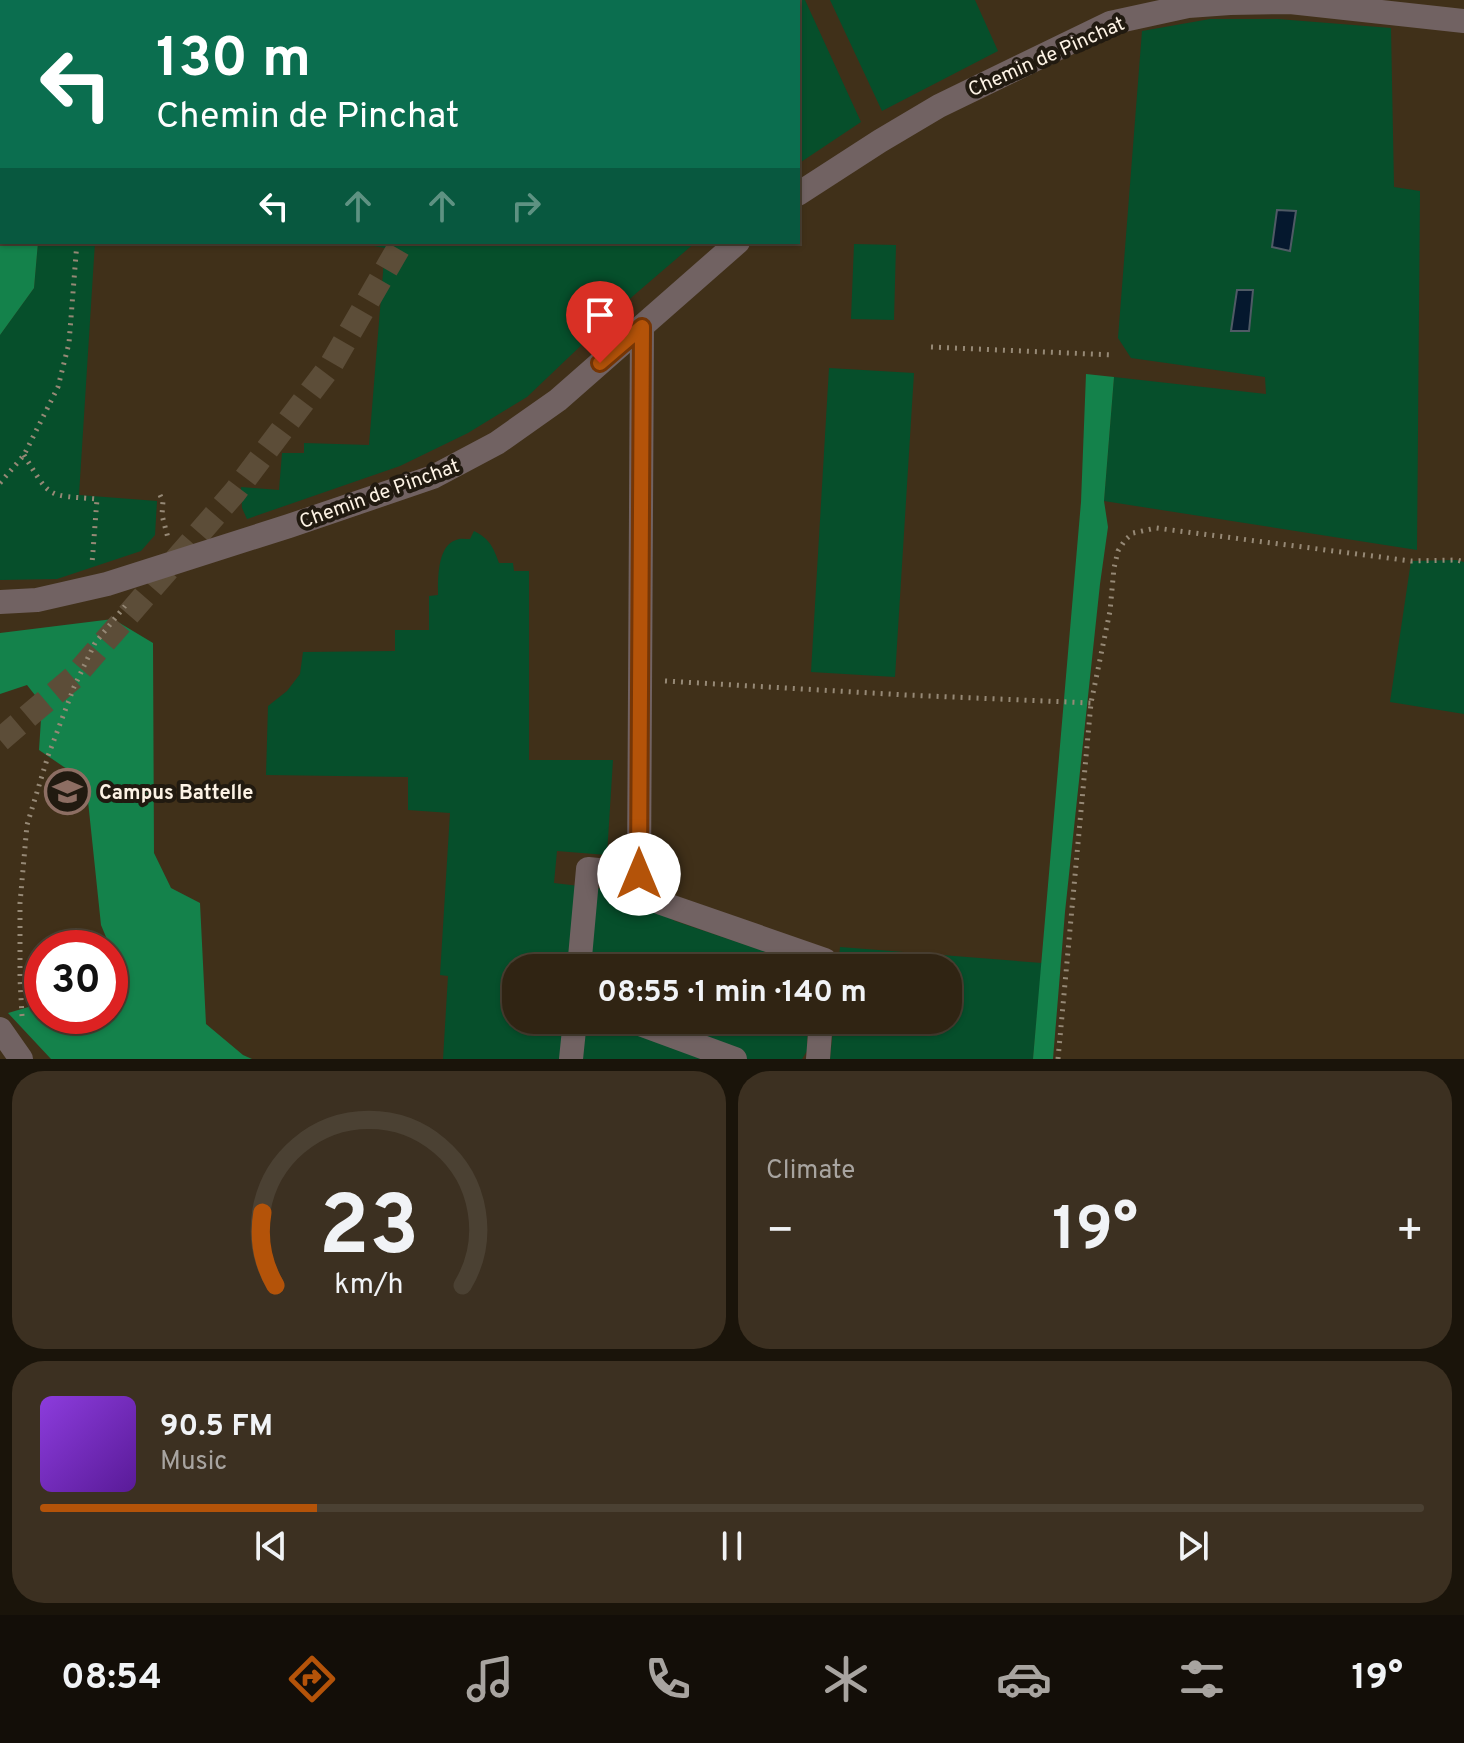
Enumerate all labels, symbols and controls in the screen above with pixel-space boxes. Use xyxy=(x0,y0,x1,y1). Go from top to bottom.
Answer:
street label: Chemin de Pinchat xyxy=(965,12,1129,104)
text: 130 m xyxy=(156,26,311,96)
icon: left xyxy=(24,32,128,136)
text: Chemin de Pinchat xyxy=(156,95,459,141)
icon: left xyxy=(252,184,296,228)
icon: ahead xyxy=(336,184,380,228)
icon: ahead xyxy=(420,184,464,228)
icon: right xyxy=(504,184,548,228)
pin xyxy=(566,281,634,363)
icon: arrive xyxy=(578,293,622,337)
street label: Chemin de Pinchat xyxy=(296,454,463,536)
school or university icon: Campus Battelle xyxy=(44,768,92,816)
place label: Campus Battelle xyxy=(99,781,253,807)
position arrow xyxy=(597,832,681,916)
speed limit sign: 30 xyxy=(24,930,128,1034)
text: 08:55 · 1 min · 140 m xyxy=(597,975,867,1012)
text: Climate xyxy=(766,1155,855,1188)
text: 23 xyxy=(319,1179,419,1284)
text: 19° xyxy=(1052,1195,1138,1271)
text: − xyxy=(766,1205,794,1261)
text: + xyxy=(1396,1205,1424,1261)
text: km/h xyxy=(334,1268,404,1304)
text: 90.5 FM xyxy=(160,1409,273,1446)
text: Music xyxy=(160,1446,227,1479)
icon: previous xyxy=(249,1524,293,1568)
icon: pause xyxy=(710,1524,754,1568)
icon: next xyxy=(1171,1524,1215,1568)
icon: directions xyxy=(284,1651,340,1707)
icon: music xyxy=(462,1651,518,1707)
icon: phone xyxy=(640,1651,696,1707)
icon: climate xyxy=(818,1651,874,1707)
icon: car xyxy=(996,1651,1052,1707)
icon: filters xyxy=(1174,1651,1230,1707)
text: 08:54 xyxy=(61,1656,162,1702)
text: 19° xyxy=(1351,1656,1403,1702)

